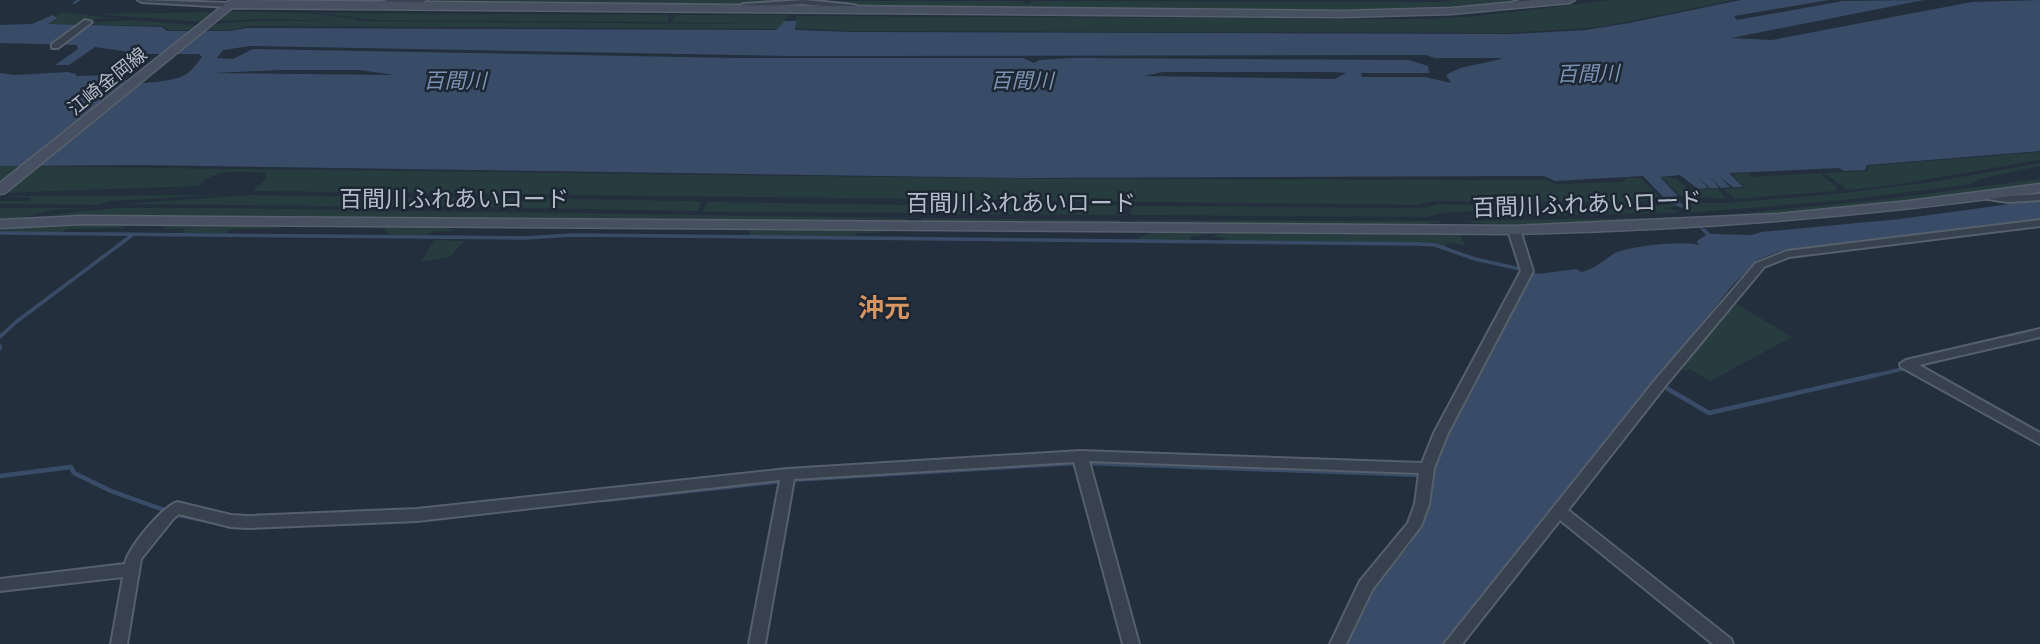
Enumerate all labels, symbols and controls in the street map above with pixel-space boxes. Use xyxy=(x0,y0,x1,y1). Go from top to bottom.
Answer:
street label: 江崎金岡線 xyxy=(62,41,152,121)
water label: 百間川 xyxy=(1556,58,1622,88)
water label: 百間川 xyxy=(424,66,488,94)
water label: 百間川 xyxy=(991,66,1055,94)
street label: 百間川ふれあいロード xyxy=(339,182,569,214)
street label: 百間川ふれあいロード xyxy=(1471,183,1702,223)
street label: 百間川ふれあいロード xyxy=(906,186,1136,218)
district label: 沖元 xyxy=(858,289,910,325)

